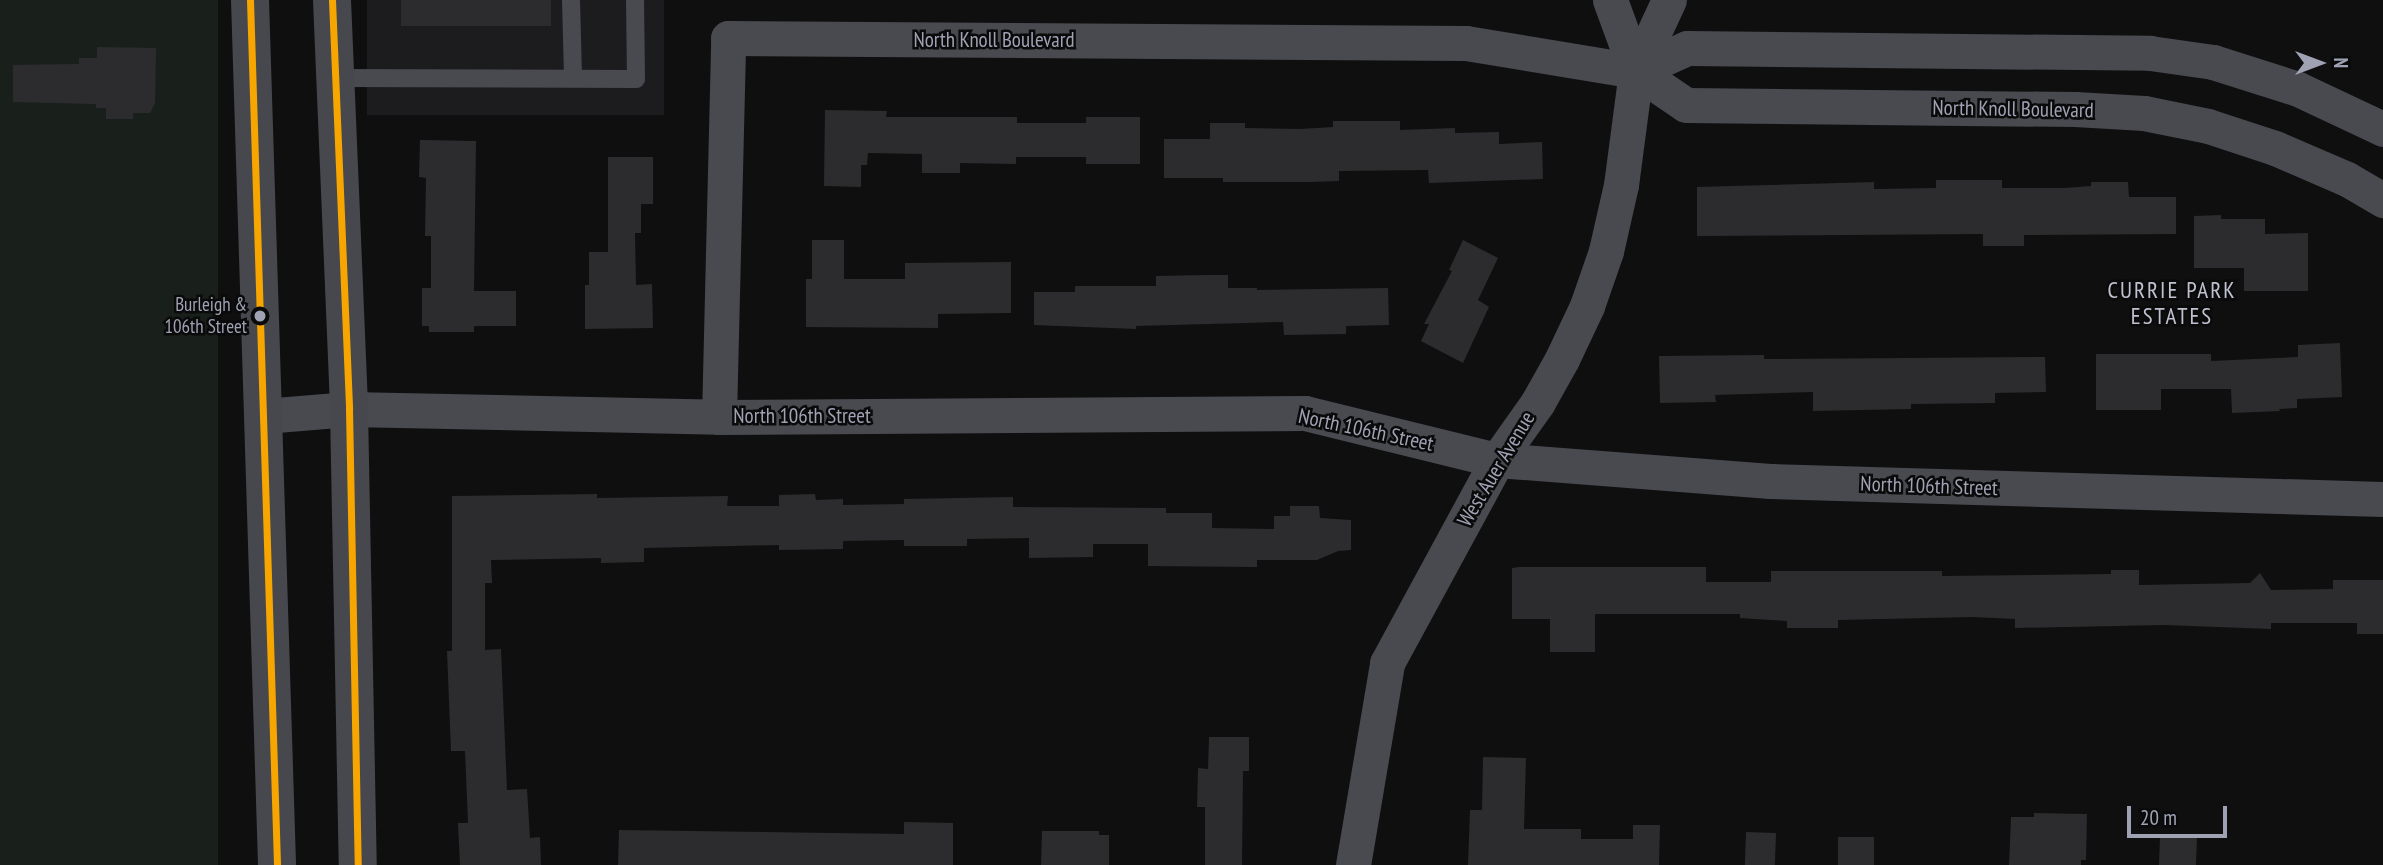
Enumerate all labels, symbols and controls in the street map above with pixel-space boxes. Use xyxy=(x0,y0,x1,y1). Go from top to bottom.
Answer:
street label: North Knoll Boulevard xyxy=(913,27,1075,53)
north arrow xyxy=(2285,28,2355,98)
text: N xyxy=(2329,58,2353,68)
street label: North Knoll Boulevard xyxy=(1932,95,2094,123)
district label: CURRIE PARK ESTATES xyxy=(2109,276,2235,330)
place label: Burleigh & 106th Street xyxy=(164,294,247,338)
marker: Burleigh & 106th Street xyxy=(253,309,267,323)
street label: North 106th Street xyxy=(733,403,871,429)
street label: North 106th Street xyxy=(1296,403,1436,457)
street label: West Auer Avenue xyxy=(1452,407,1540,531)
street label: North 106th Street xyxy=(1860,471,1998,501)
scale bar xyxy=(2131,792,2231,836)
text: 20 m xyxy=(2140,804,2177,831)

